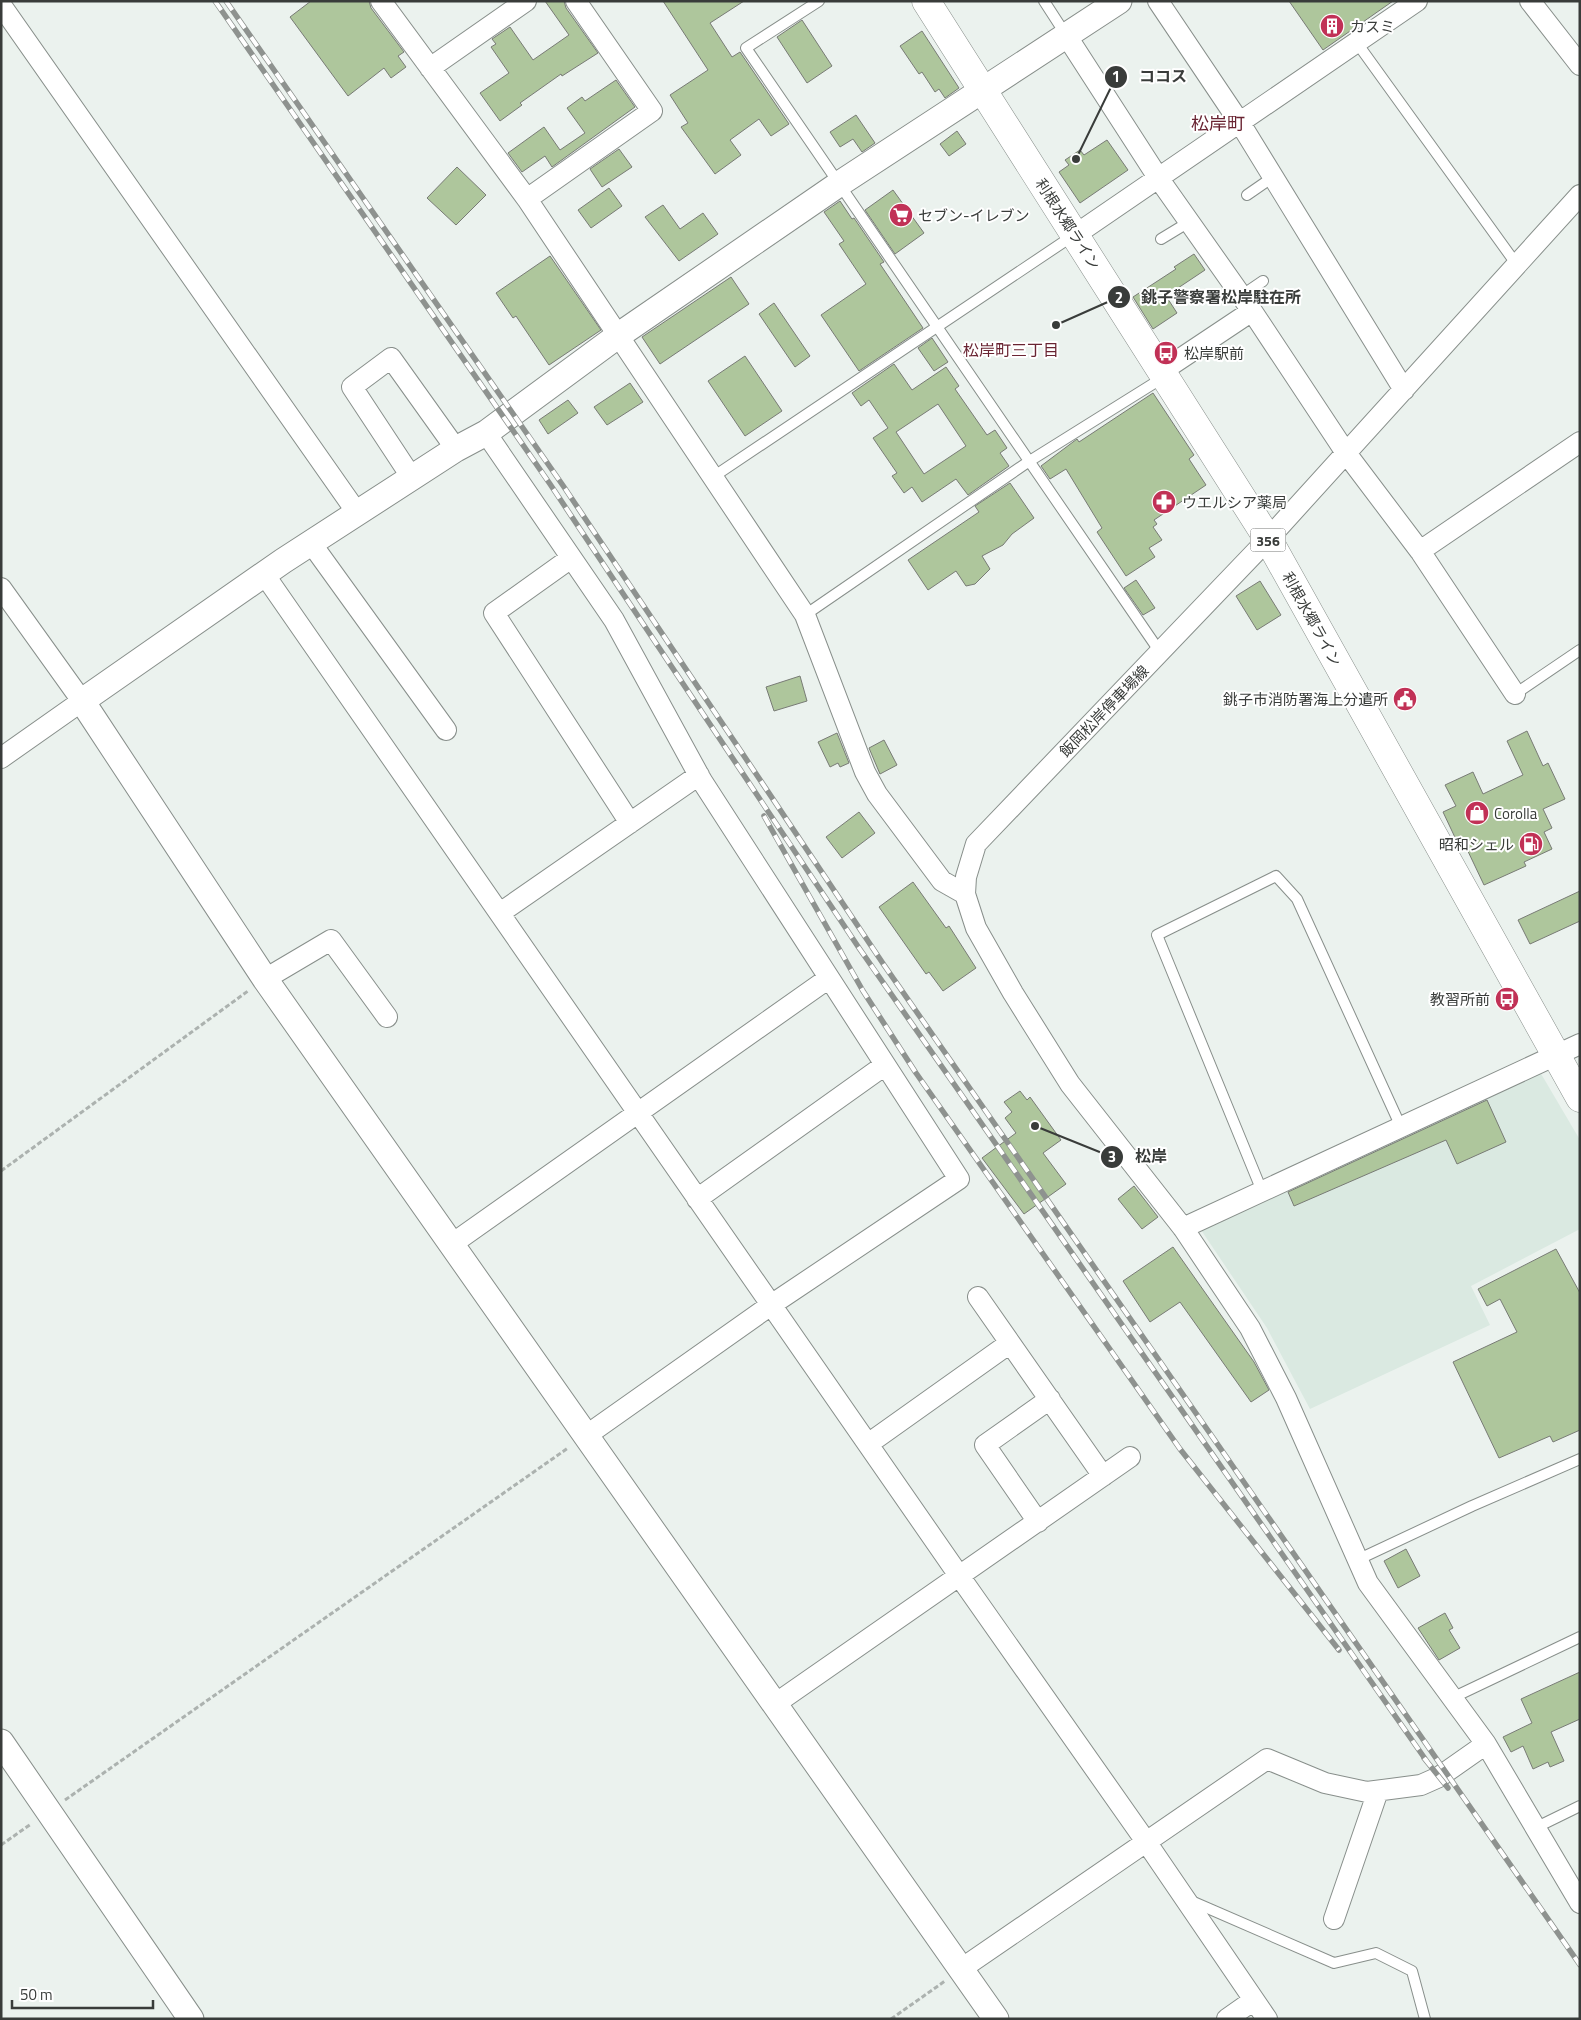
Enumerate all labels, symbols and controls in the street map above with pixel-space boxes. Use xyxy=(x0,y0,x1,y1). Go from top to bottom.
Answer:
building icon: カスミ xyxy=(1319,13,1345,39)
place label: カスミ xyxy=(1350,15,1395,38)
callout: ココス xyxy=(1104,61,1197,92)
text: ココス xyxy=(1139,64,1187,88)
text: 1 xyxy=(1112,65,1120,88)
district label: 松岸町 xyxy=(1191,110,1245,137)
street label: 利根水郷ライン xyxy=(1030,174,1106,274)
supermarket icon: セブン-イレブン xyxy=(888,202,914,228)
place label: セブン-イレブン xyxy=(918,204,1030,227)
callout: 銚子警察署松岸駐在所 xyxy=(1106,282,1311,313)
text: 銚子警察署松岸駐在所 xyxy=(1141,285,1301,309)
text: 2 xyxy=(1115,286,1123,309)
district label: 松岸町三丁目 xyxy=(963,338,1059,362)
bus stop icon: 松岸駅前 xyxy=(1153,340,1179,366)
place label: 松岸駅前 xyxy=(1184,342,1244,365)
pharmacy icon: ウエルシア薬局 xyxy=(1151,489,1177,515)
place label: ウエルシア薬局 xyxy=(1182,491,1287,514)
road number: 356 xyxy=(1250,528,1286,552)
street label: 利根水郷ライン xyxy=(1276,568,1348,670)
street label: 飯岡松岸停車場線 xyxy=(1054,660,1154,762)
public building icon: 銚子市消防署海上分遣所 xyxy=(1392,686,1418,712)
place label: 銚子市消防署海上分遣所 xyxy=(1223,688,1388,711)
shop icon: Corolla xyxy=(1464,800,1490,826)
place label: Corolla xyxy=(1494,802,1538,825)
fuel station icon: 昭和シェル xyxy=(1518,831,1544,857)
place label: 昭和シェル xyxy=(1439,833,1514,856)
bus stop icon: 教習所前 xyxy=(1494,986,1520,1012)
place label: 教習所前 xyxy=(1430,988,1490,1011)
callout: 松岸 xyxy=(1100,1141,1177,1172)
text: 松岸 xyxy=(1135,1144,1167,1168)
text: 3 xyxy=(1108,1145,1116,1168)
scale bar xyxy=(12,1978,154,2010)
text: 50 m xyxy=(20,1983,53,2006)

